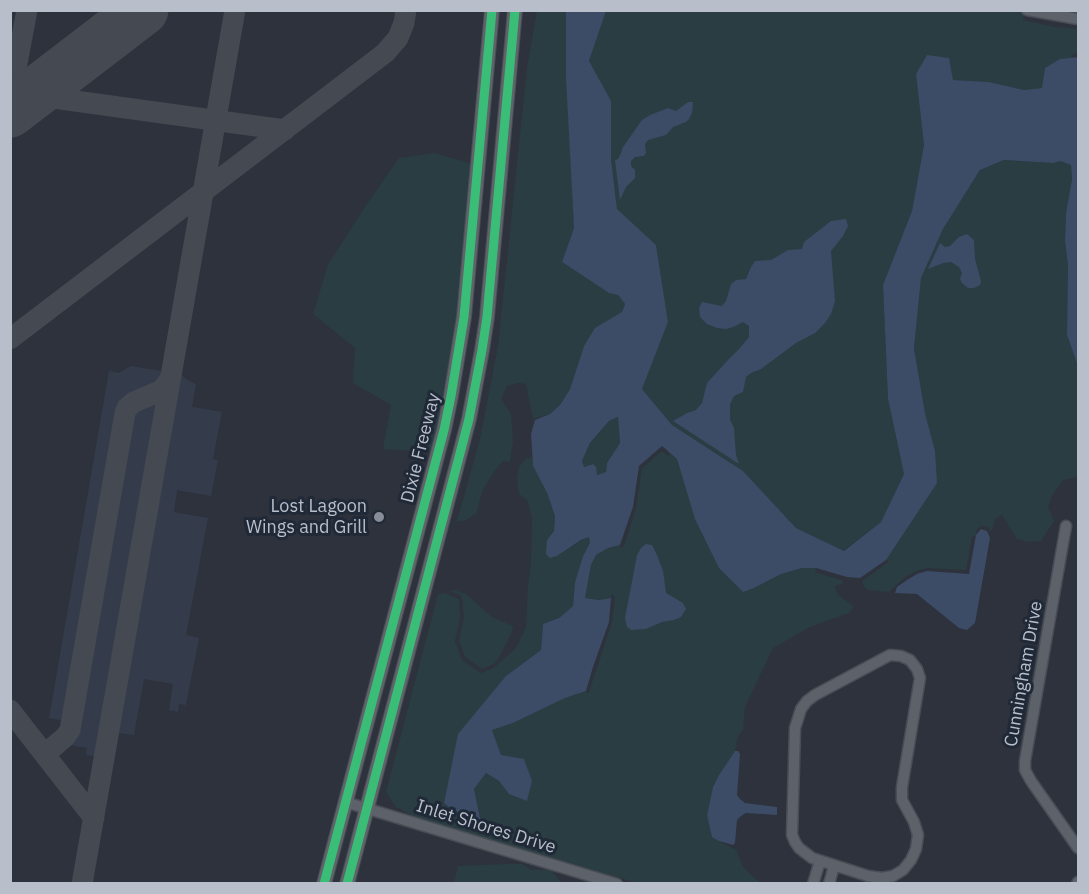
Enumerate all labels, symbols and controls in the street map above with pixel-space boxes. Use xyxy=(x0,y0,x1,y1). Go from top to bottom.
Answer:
street label: Dixie Freeway xyxy=(397,391,445,505)
place label: Lost Lagoon Wings and Grill xyxy=(246,496,367,538)
marker: Lost Lagoon Wings and Grill xyxy=(372,510,386,524)
street label: Cunningham Drive xyxy=(1001,599,1047,749)
street label: Inlet Shores Drive xyxy=(414,796,558,858)

